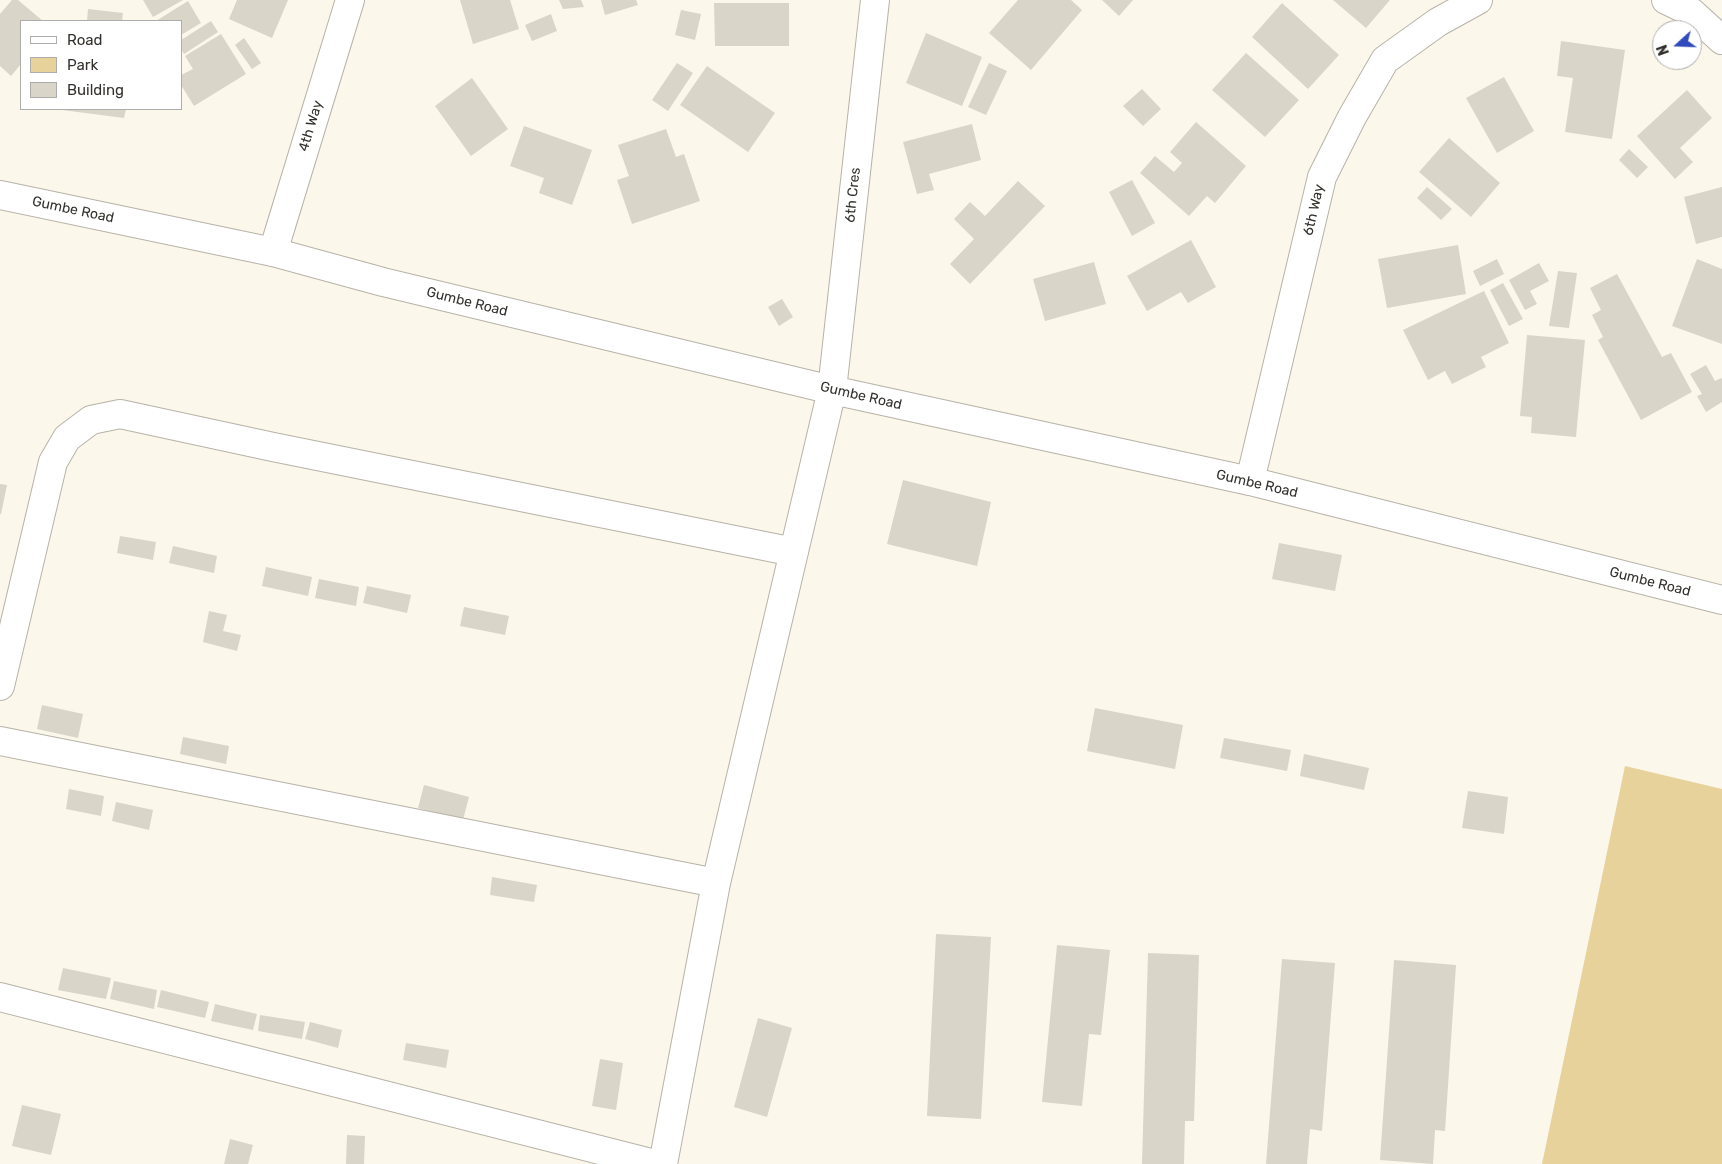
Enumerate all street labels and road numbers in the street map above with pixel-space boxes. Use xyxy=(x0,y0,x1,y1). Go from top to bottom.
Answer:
street label: 4th Way xyxy=(295,99,327,153)
street label: 6th Cres xyxy=(842,167,864,223)
street label: 6th Way xyxy=(1300,183,1328,237)
street label: Gumbe Road xyxy=(31,193,115,227)
street label: Gumbe Road xyxy=(425,284,509,320)
street label: Gumbe Road xyxy=(819,378,903,414)
street label: Gumbe Road xyxy=(1215,466,1299,502)
street label: Gumbe Road xyxy=(1608,564,1692,600)

